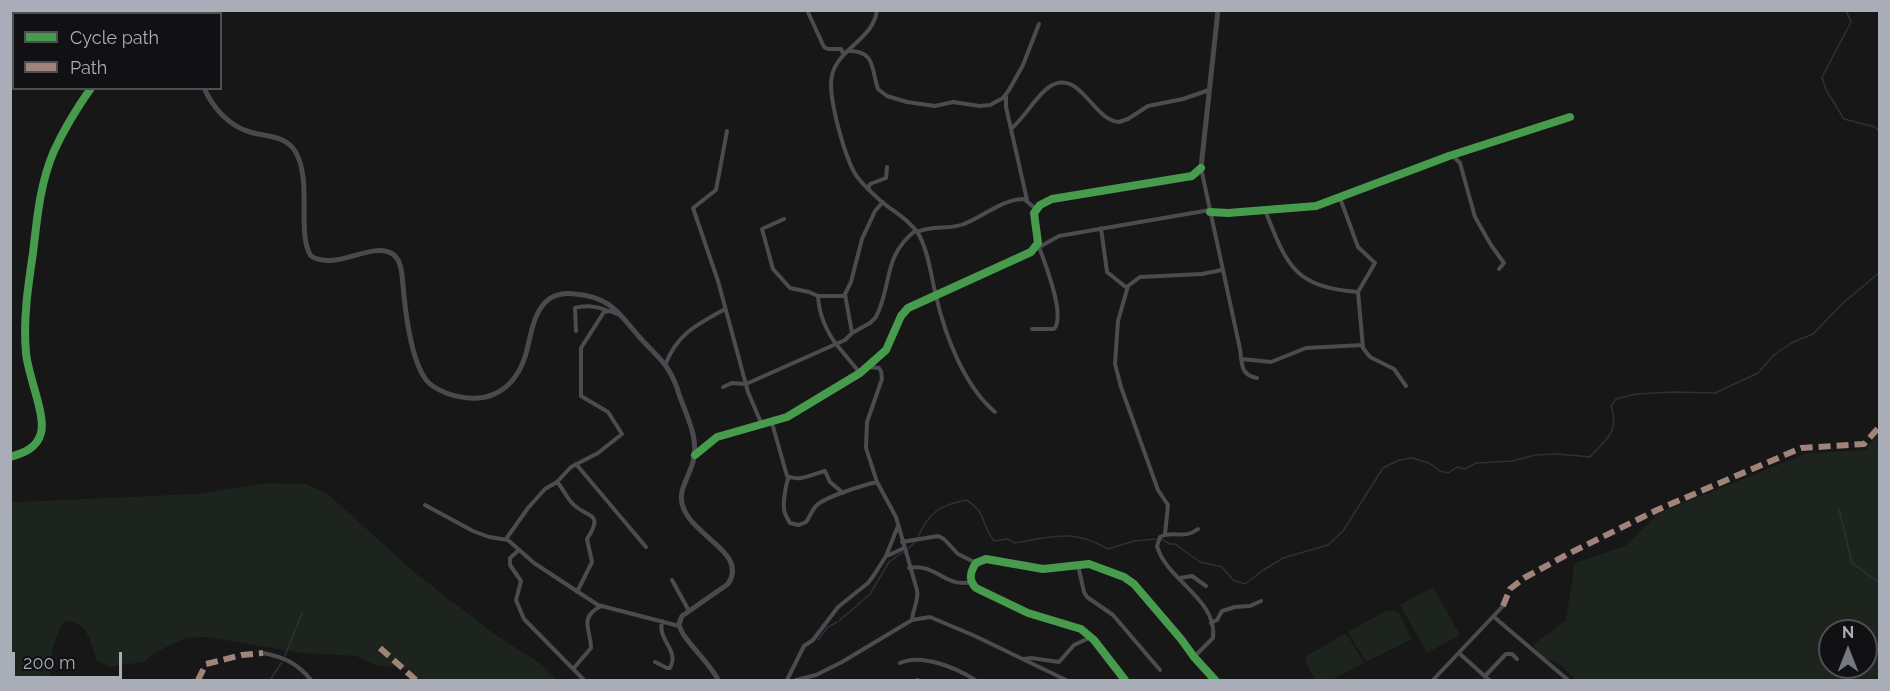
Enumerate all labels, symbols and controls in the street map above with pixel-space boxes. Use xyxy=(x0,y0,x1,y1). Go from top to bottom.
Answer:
legend xyxy=(12,12,222,90)
text: Cycle path xyxy=(70,27,159,48)
text: Path xyxy=(70,57,107,78)
north arrow xyxy=(1818,619,1878,679)
text: N xyxy=(1842,623,1854,642)
scale bar xyxy=(15,640,124,678)
text: 200 m xyxy=(23,652,76,673)

